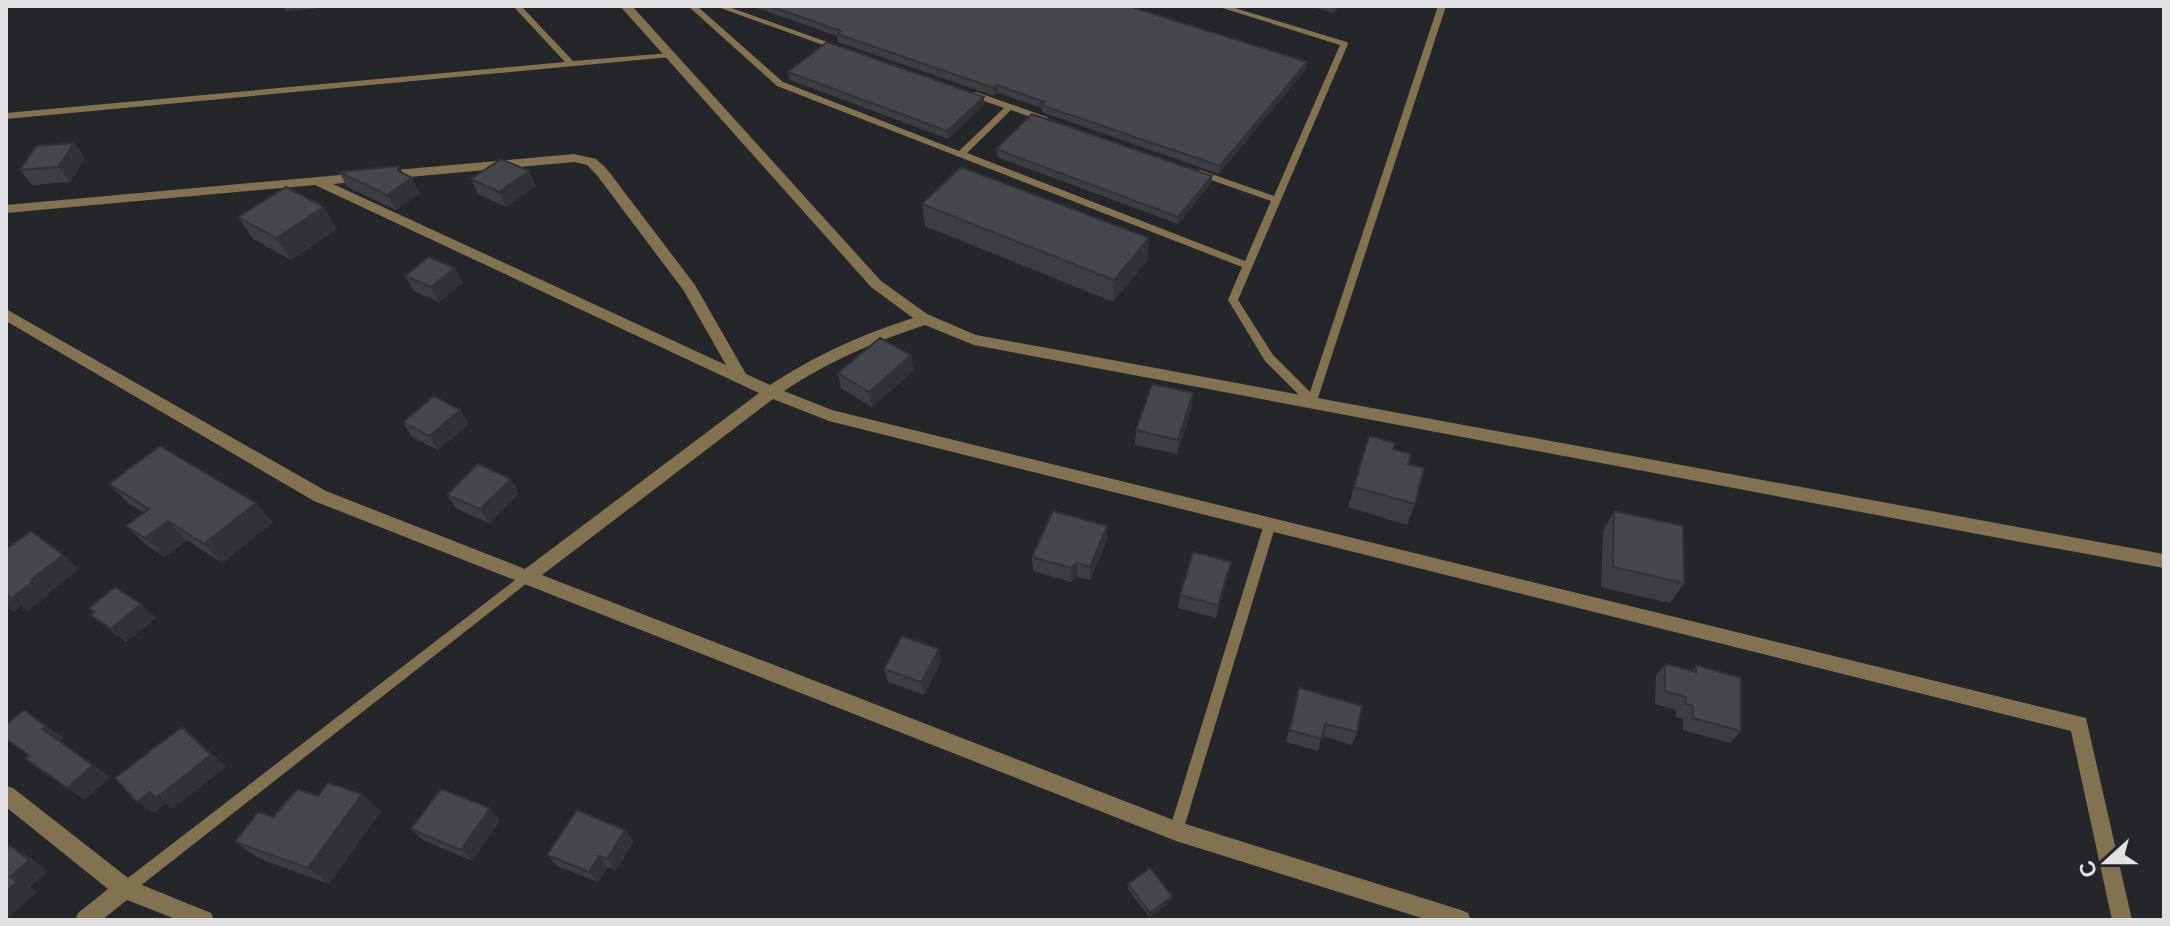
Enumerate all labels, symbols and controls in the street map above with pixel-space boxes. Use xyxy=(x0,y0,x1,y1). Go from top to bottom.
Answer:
north arrow xyxy=(2066,822,2146,902)
text: С xyxy=(2073,857,2102,881)

